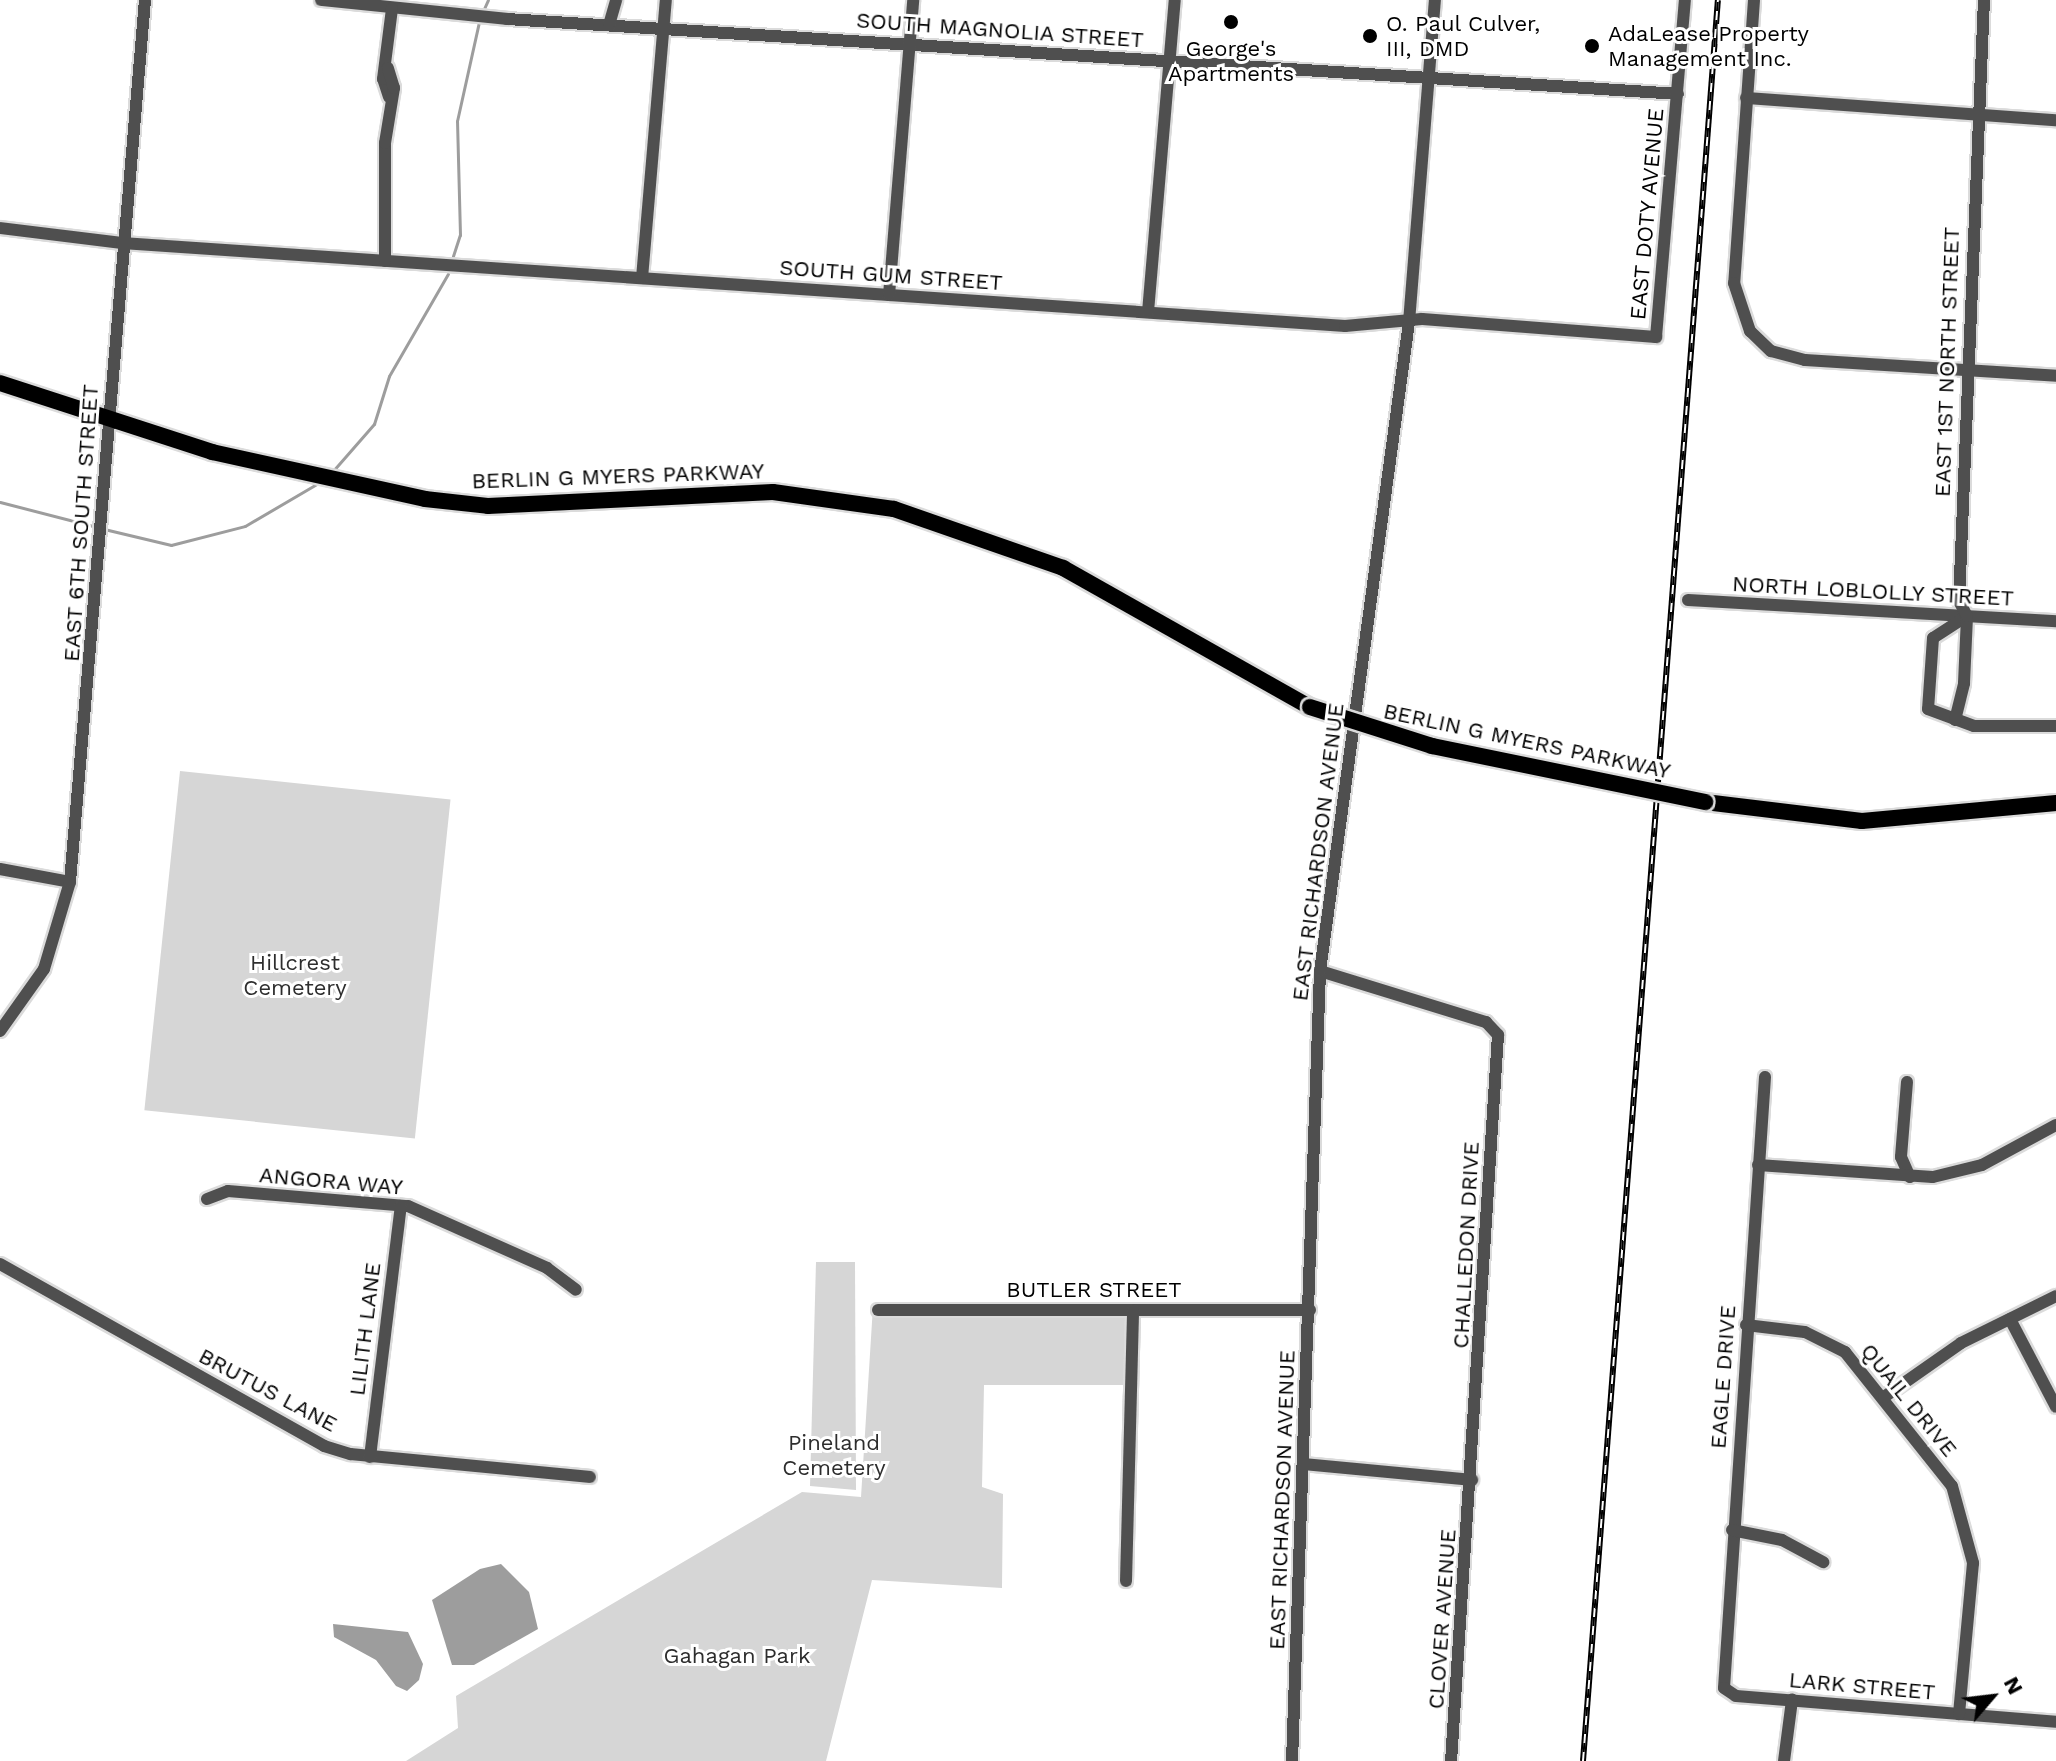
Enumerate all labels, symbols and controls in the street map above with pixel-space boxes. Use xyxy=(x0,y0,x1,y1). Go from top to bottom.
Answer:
street label: SOUTH MAGNOLIA STREET xyxy=(855,7,1145,53)
place label: O. Paul Culver, III, DMD xyxy=(1386,10,1541,62)
marker: George's Apartments xyxy=(1222,13,1240,31)
place label: AdaLease Property Management Inc. xyxy=(1608,20,1809,72)
marker: O. Paul Culver, III, DMD xyxy=(1361,27,1379,45)
place label: George's Apartments xyxy=(1168,35,1294,86)
marker: AdaLease Property Management Inc. xyxy=(1583,37,1601,55)
street label: EAST DOTY AVENUE xyxy=(1624,106,1670,322)
street label: EAST 1ST NORTH STREET xyxy=(1929,226,1965,498)
street label: SOUTH GUM STREET xyxy=(779,254,1003,296)
street label: EAST 6TH SOUTH STREET xyxy=(58,383,104,663)
street label: BERLIN G MYERS PARKWAY xyxy=(471,458,765,494)
street label: NORTH LOBLOLLY STREET xyxy=(1731,570,2015,612)
street label: BERLIN G MYERS PARKWAY xyxy=(1381,698,1673,784)
street label: EAST RICHARDSON AVENUE xyxy=(1287,701,1349,1003)
park label: Hillcrest Cemetery xyxy=(243,949,347,1000)
street label: CHALLEDON DRIVE xyxy=(1447,1141,1485,1349)
street label: ANGORA WAY xyxy=(257,1162,405,1200)
street label: LILITH LANE xyxy=(344,1261,386,1397)
street label: BUTLER STREET xyxy=(1006,1277,1182,1303)
street label: EAGLE DRIVE xyxy=(1705,1304,1741,1450)
street label: QUAIL DRIVE xyxy=(1855,1338,1963,1462)
street label: BRUTUS LANE xyxy=(194,1342,342,1438)
street label: EAST RICHARDSON AVENUE xyxy=(1264,1349,1300,1651)
park label: Pineland Cemetery xyxy=(782,1429,886,1480)
street label: CLOVER AVENUE xyxy=(1423,1528,1461,1710)
park label: Gahagan Park xyxy=(663,1643,811,1669)
north arrow xyxy=(1952,1657,2032,1737)
street label: LARK STREET xyxy=(1788,1666,1936,1706)
text: N xyxy=(1999,1672,2028,1699)

